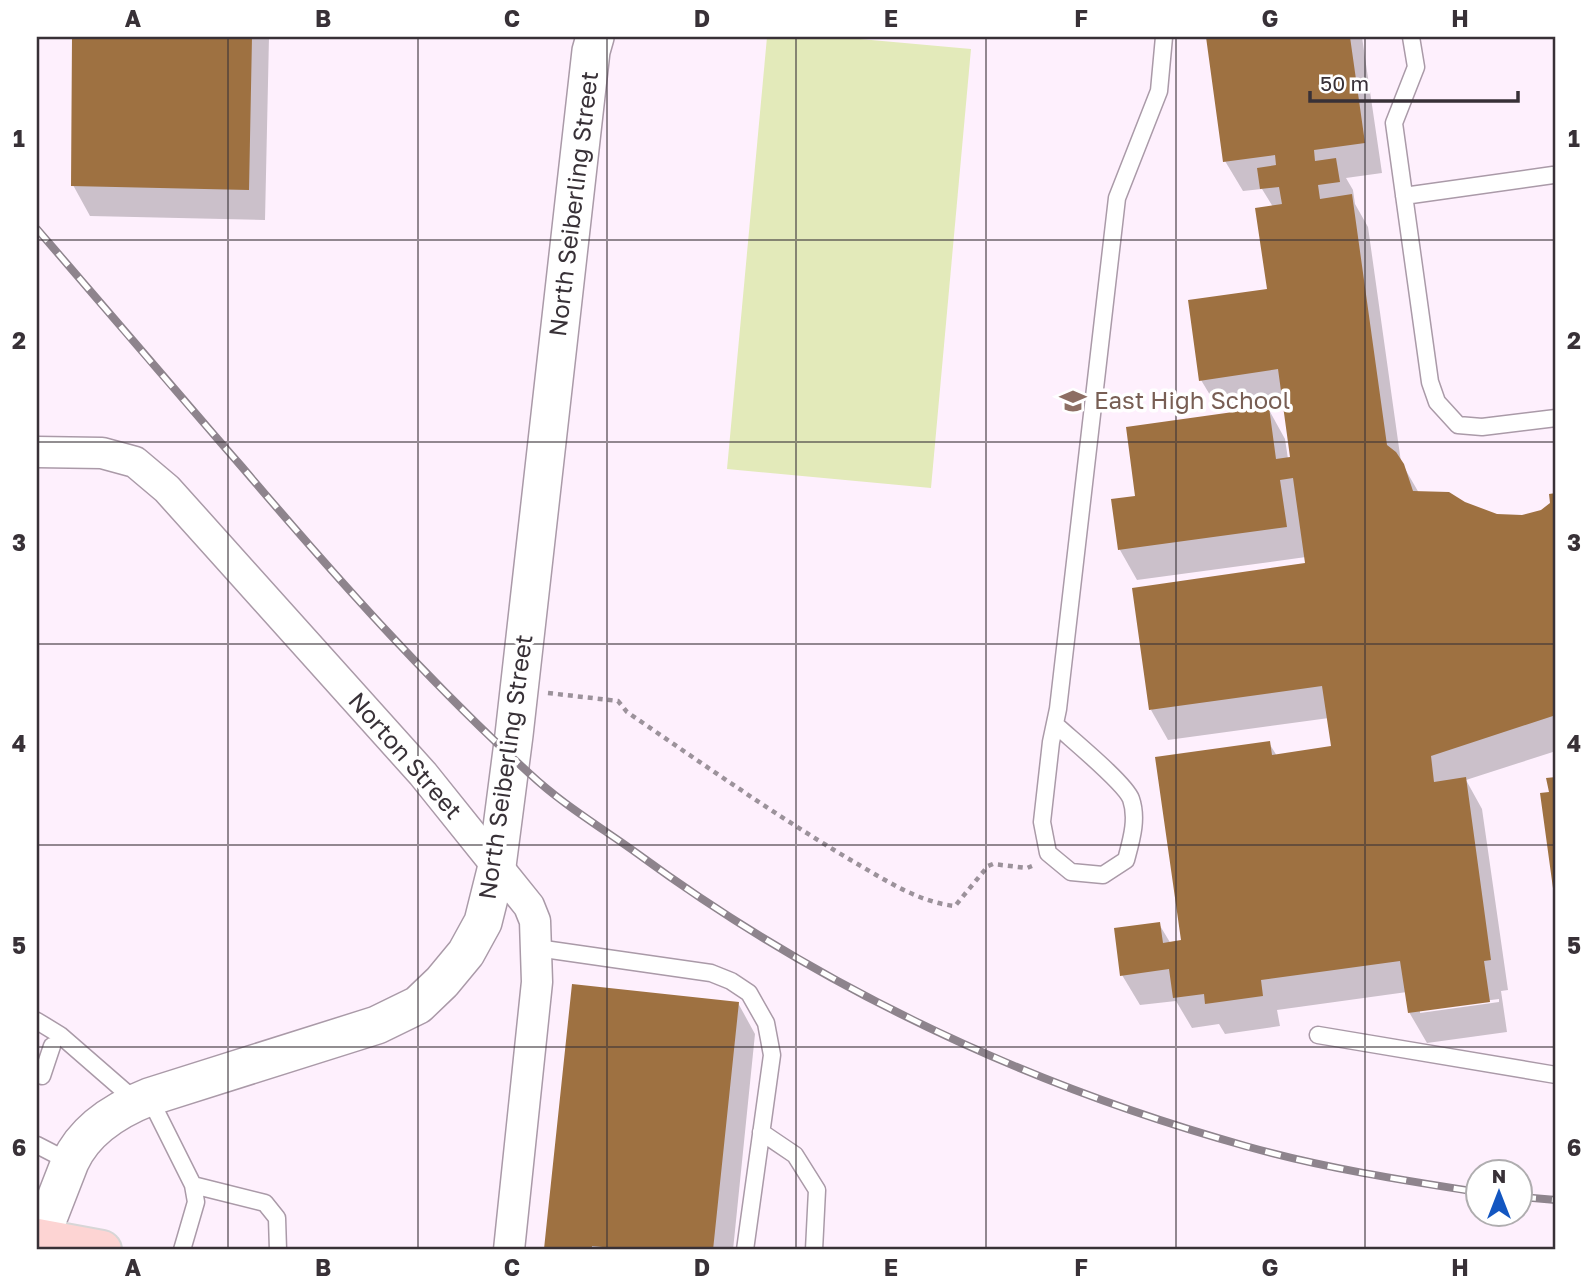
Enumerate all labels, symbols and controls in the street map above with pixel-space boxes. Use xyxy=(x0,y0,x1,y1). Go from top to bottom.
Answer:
text: A xyxy=(125,4,142,32)
text: B xyxy=(315,4,331,32)
text: C xyxy=(504,4,520,32)
text: D xyxy=(694,4,710,32)
text: E xyxy=(884,4,898,32)
text: F xyxy=(1074,4,1088,32)
text: G xyxy=(1262,4,1278,32)
text: H xyxy=(1451,4,1469,32)
scale bar xyxy=(1310,60,1518,104)
street label: North Seiberling Street xyxy=(542,69,603,338)
text: 50 m xyxy=(1320,70,1369,96)
text: 1 xyxy=(13,124,25,152)
text: 1 xyxy=(1568,124,1580,152)
text: 2 xyxy=(12,326,26,354)
text: 2 xyxy=(1567,326,1581,354)
place label: East High School xyxy=(1094,385,1290,414)
school or university icon: East High School xyxy=(1058,386,1088,416)
text: 3 xyxy=(12,528,26,556)
text: 3 xyxy=(1567,528,1581,556)
street label: North Seiberling Street xyxy=(472,632,537,901)
street label: Norton Street xyxy=(343,686,469,824)
text: 4 xyxy=(12,729,26,757)
text: 4 xyxy=(1567,729,1581,757)
text: 5 xyxy=(12,931,26,959)
text: 5 xyxy=(1567,931,1581,959)
text: 6 xyxy=(12,1133,26,1161)
text: 6 xyxy=(1567,1133,1581,1161)
north arrow xyxy=(1464,1158,1534,1228)
text: N xyxy=(1492,1164,1506,1187)
text: A xyxy=(125,1253,142,1281)
text: B xyxy=(315,1253,331,1281)
text: C xyxy=(504,1253,520,1281)
text: D xyxy=(694,1253,710,1281)
text: E xyxy=(884,1253,898,1281)
text: F xyxy=(1074,1253,1088,1281)
text: G xyxy=(1262,1253,1278,1281)
text: H xyxy=(1451,1253,1469,1281)

